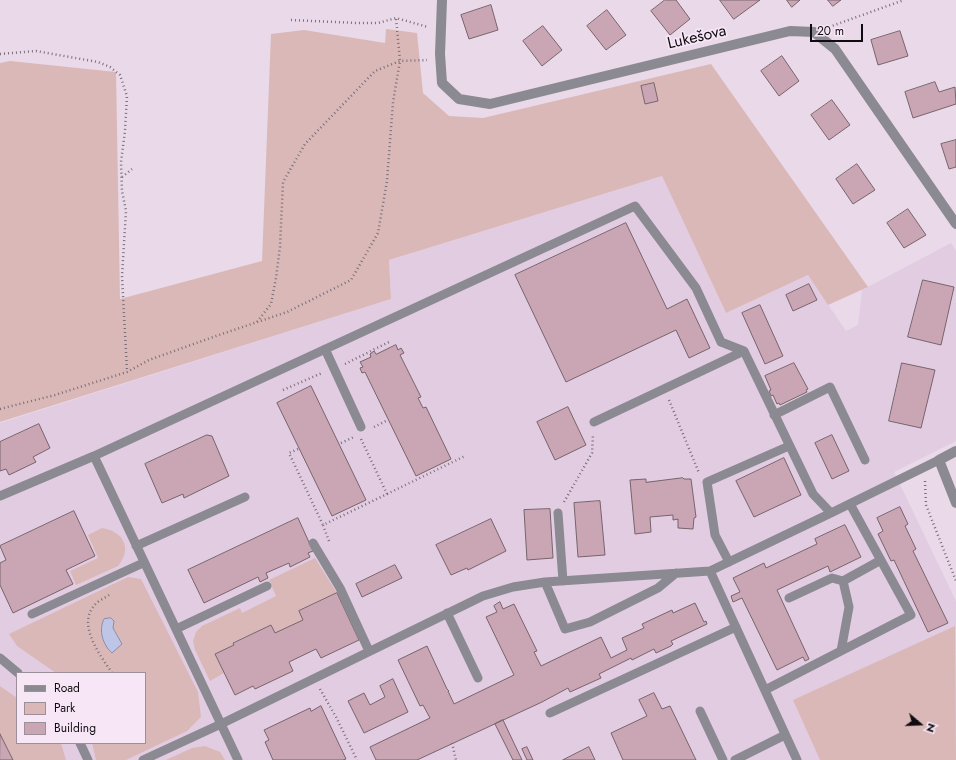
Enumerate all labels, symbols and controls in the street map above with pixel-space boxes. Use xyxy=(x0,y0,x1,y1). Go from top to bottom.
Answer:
scale bar xyxy=(812,16,865,42)
street label: Lukešova xyxy=(666,22,728,54)
text: 20 m xyxy=(817,22,844,40)
legend xyxy=(16,672,146,744)
text: Road xyxy=(54,679,80,697)
text: Park xyxy=(54,699,75,717)
north arrow xyxy=(900,704,940,744)
text: Building xyxy=(54,719,96,737)
text: N xyxy=(922,721,940,735)

